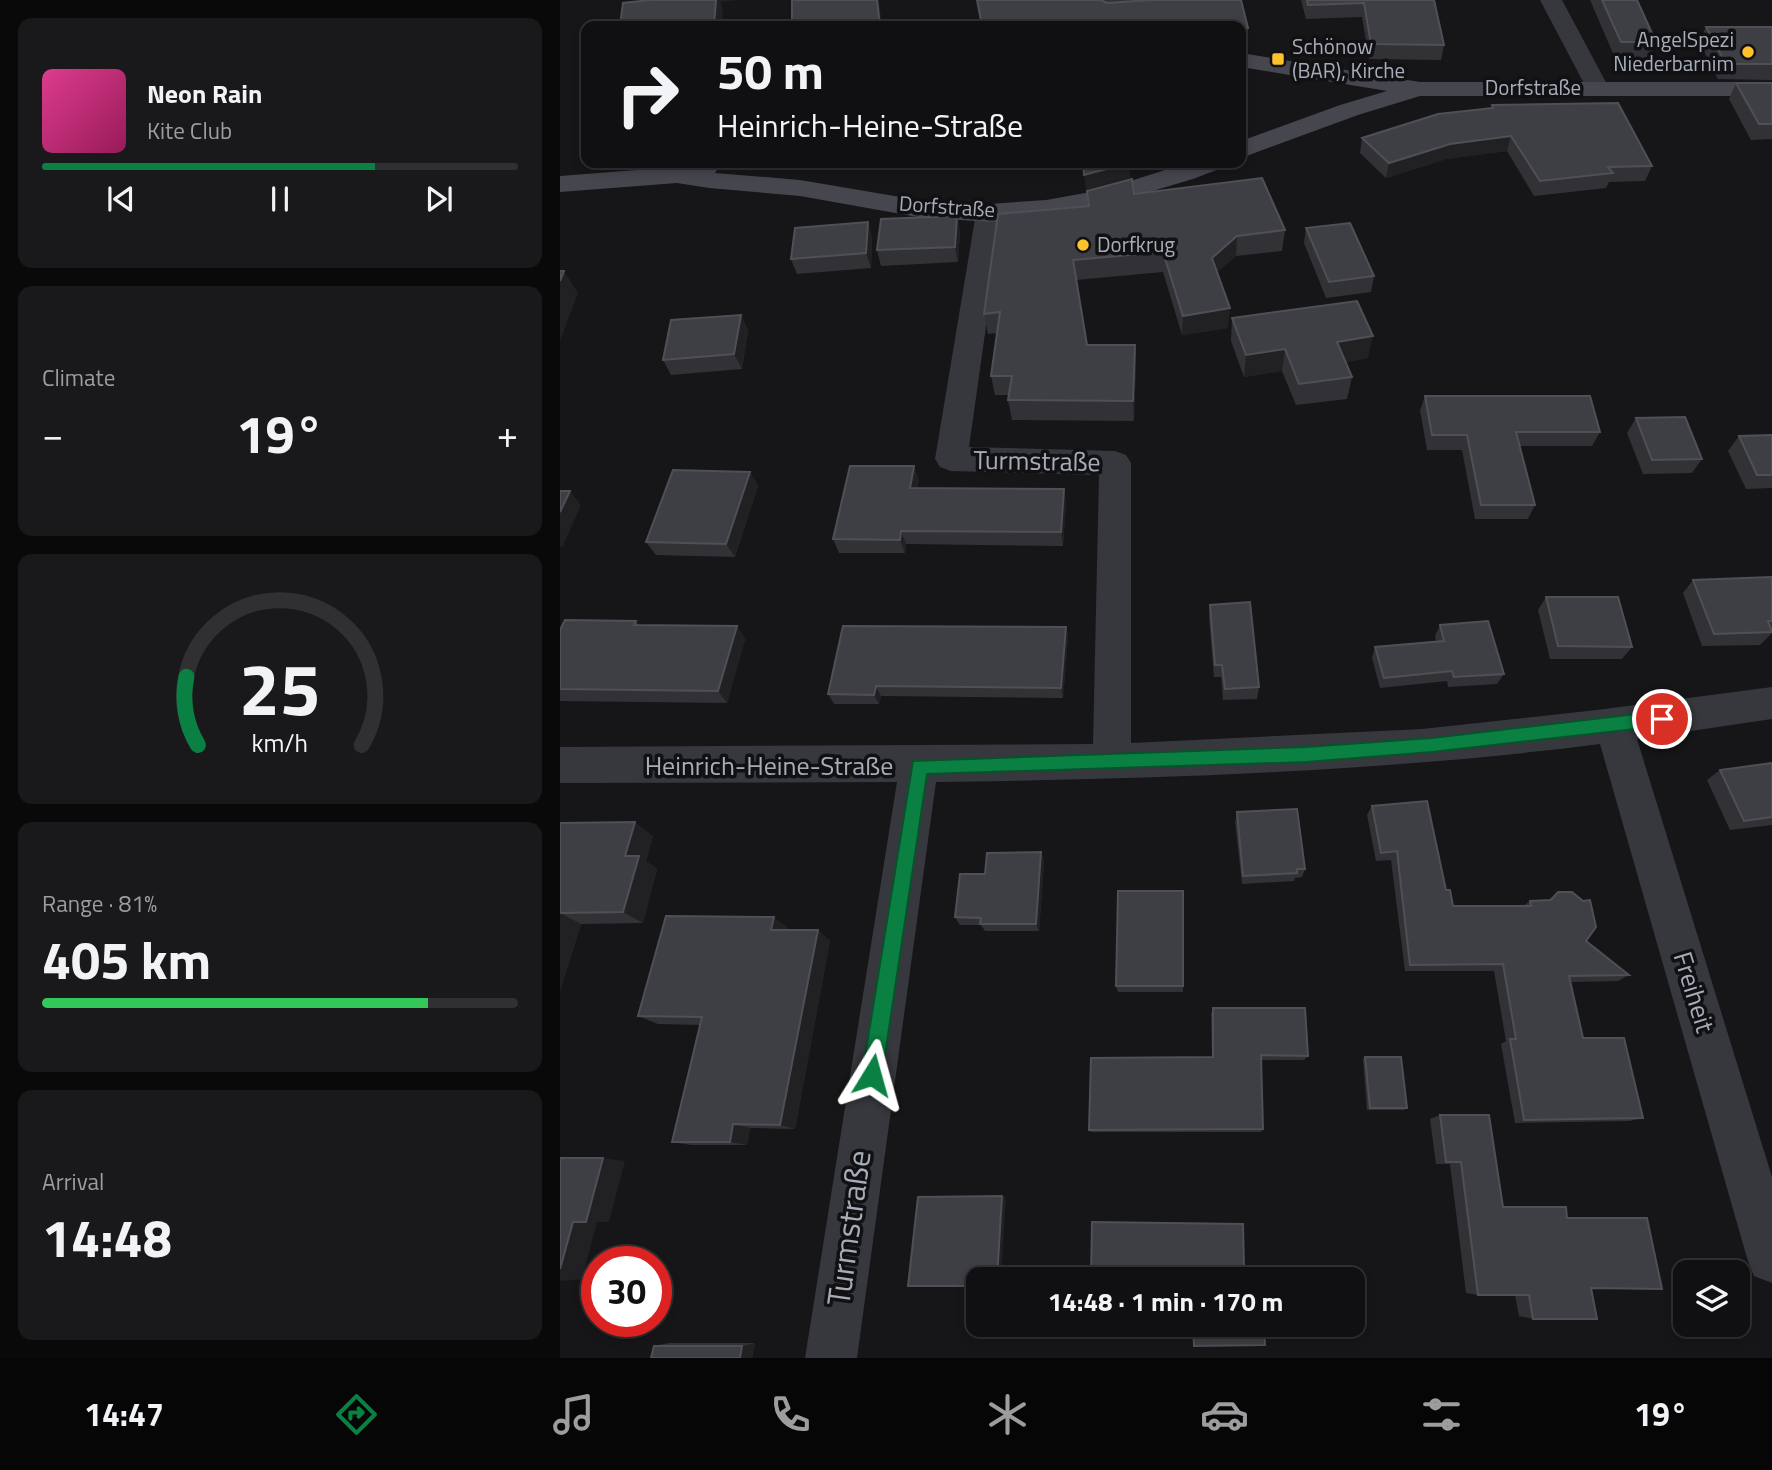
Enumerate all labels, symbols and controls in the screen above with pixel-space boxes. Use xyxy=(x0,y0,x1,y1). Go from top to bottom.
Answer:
place label: AngelSpezi Niederbarnim xyxy=(1613,23,1734,79)
place label: Schönow (BAR), Kirche xyxy=(1292,30,1405,86)
text: 50 m xyxy=(717,33,824,108)
marker: AngelSpezi Niederbarnim xyxy=(1740,44,1756,60)
icon: right xyxy=(602,49,693,140)
marker: Schönow (BAR), Kirche xyxy=(1270,51,1286,67)
street label: Dorfstraße xyxy=(1485,71,1581,103)
text: Neon Rain xyxy=(147,74,262,113)
text: Heinrich-Heine-Straße xyxy=(717,101,1023,149)
text: Kite Club xyxy=(147,113,232,148)
icon: previous xyxy=(102,180,140,218)
icon: pause xyxy=(261,180,299,218)
icon: next xyxy=(420,180,458,218)
street label: Dorfstraße xyxy=(898,187,996,225)
place label: Dorfkrug xyxy=(1097,228,1175,260)
marker: Dorfkrug xyxy=(1075,237,1091,253)
text: Climate xyxy=(42,360,115,395)
text: 19° xyxy=(236,394,324,473)
text: − xyxy=(42,405,63,463)
text: + xyxy=(497,405,518,463)
street label: Turmstraße xyxy=(973,440,1101,481)
text: 25 xyxy=(239,633,321,743)
pin xyxy=(1632,689,1692,749)
icon: arrive xyxy=(1643,700,1681,738)
text: km/h xyxy=(252,724,308,762)
street label: Heinrich-Heine-Straße xyxy=(645,746,893,785)
text: Range · 81% xyxy=(42,886,157,921)
text: 405 km xyxy=(42,920,211,999)
street label: Freiheit xyxy=(1664,947,1725,1037)
position arrow xyxy=(835,1038,909,1112)
street label: Turmstraße xyxy=(813,1147,883,1309)
text: Arrival xyxy=(42,1164,104,1199)
text: 14:48 xyxy=(42,1198,172,1277)
speed limit sign: 30 xyxy=(581,1246,672,1337)
map controls xyxy=(1673,1260,1750,1337)
button: layers xyxy=(1673,1260,1750,1337)
text: 14:48 · 1 min · 170 m xyxy=(1048,1282,1283,1321)
text: 14:47 xyxy=(84,1390,164,1438)
icon: directions xyxy=(332,1390,381,1439)
icon: music xyxy=(549,1390,598,1439)
icon: phone xyxy=(766,1390,815,1439)
icon: climate xyxy=(983,1390,1032,1439)
icon: car xyxy=(1200,1390,1249,1439)
icon: filters xyxy=(1417,1390,1466,1439)
text: 19° xyxy=(1634,1390,1688,1438)

